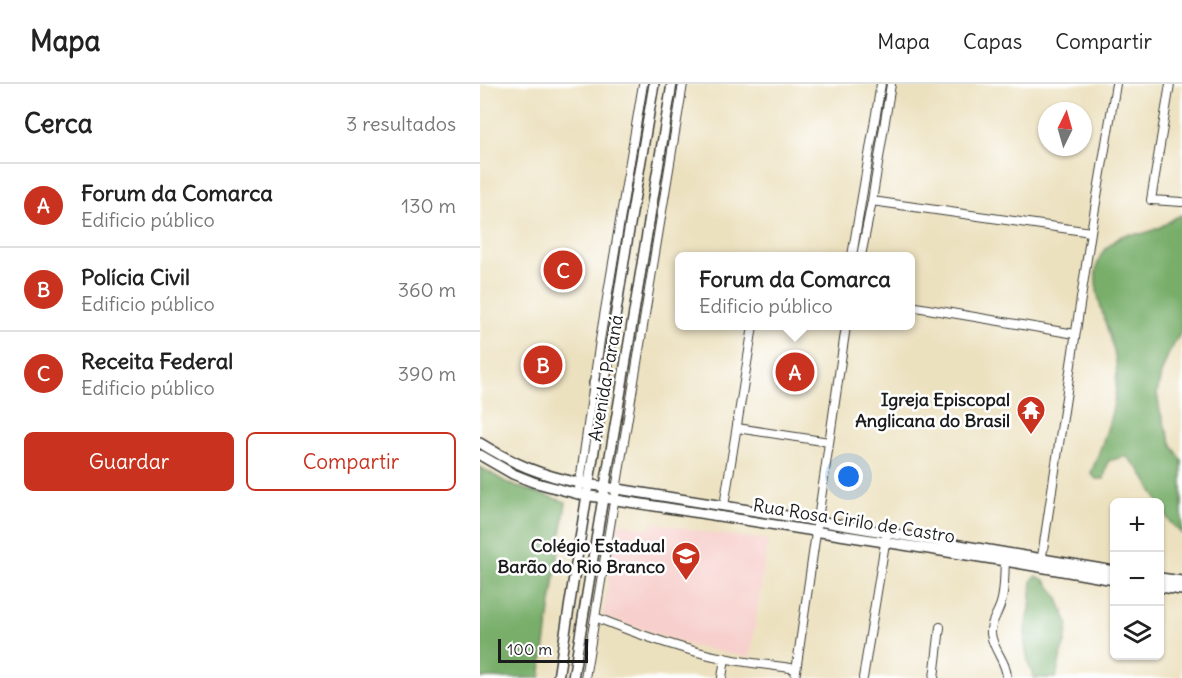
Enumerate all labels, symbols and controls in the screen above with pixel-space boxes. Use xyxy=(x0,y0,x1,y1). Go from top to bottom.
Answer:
text: Mapa xyxy=(30,23,100,59)
text: Mapa xyxy=(877,28,930,55)
text: Capas xyxy=(963,28,1022,55)
text: Compartir xyxy=(1055,28,1152,55)
north arrow xyxy=(1038,102,1092,156)
text: Cerca xyxy=(24,107,93,140)
text: 3 resultados xyxy=(346,111,456,136)
text: Forum da Comarca xyxy=(81,179,273,207)
text: A xyxy=(37,193,50,218)
text: 130 m xyxy=(401,193,456,218)
text: Edificio público xyxy=(81,207,215,232)
pin: C xyxy=(544,248,583,292)
popup xyxy=(675,252,915,330)
text: Polícia Civil xyxy=(81,263,190,291)
text: Forum da Comarca xyxy=(699,265,891,293)
text: B xyxy=(37,277,50,302)
text: 360 m xyxy=(398,277,456,302)
text: Edificio público xyxy=(81,291,215,316)
text: Edificio público xyxy=(699,293,833,318)
street label: Avenida Paraná xyxy=(583,313,628,443)
pin: B xyxy=(524,342,562,388)
text: Receita Federal xyxy=(81,347,233,375)
pin: A xyxy=(776,350,814,394)
text: C xyxy=(37,361,50,386)
text: 390 m xyxy=(398,361,456,386)
text: Edificio público xyxy=(81,375,215,400)
place label: Igreja Episcopal Anglicana do Brasil xyxy=(855,388,1010,432)
temple icon: Igreja Episcopal Anglicana do Brasil xyxy=(1015,394,1047,436)
button: Guardar xyxy=(24,432,234,491)
button: Compartir xyxy=(246,432,456,491)
your location xyxy=(834,462,863,491)
street label: Rua Rosa Cirilo de Castro xyxy=(751,493,957,548)
map controls xyxy=(1110,498,1164,660)
button: + xyxy=(1110,498,1164,552)
place label: Colégio Estadual Barão do Rio Branco xyxy=(498,534,665,578)
school or university icon: Colégio Estadual Barão do Rio Branco xyxy=(670,540,702,582)
button: − xyxy=(1110,552,1164,606)
button: layers xyxy=(1110,606,1164,660)
scale bar xyxy=(498,636,588,664)
text: 100 m xyxy=(507,639,552,659)

